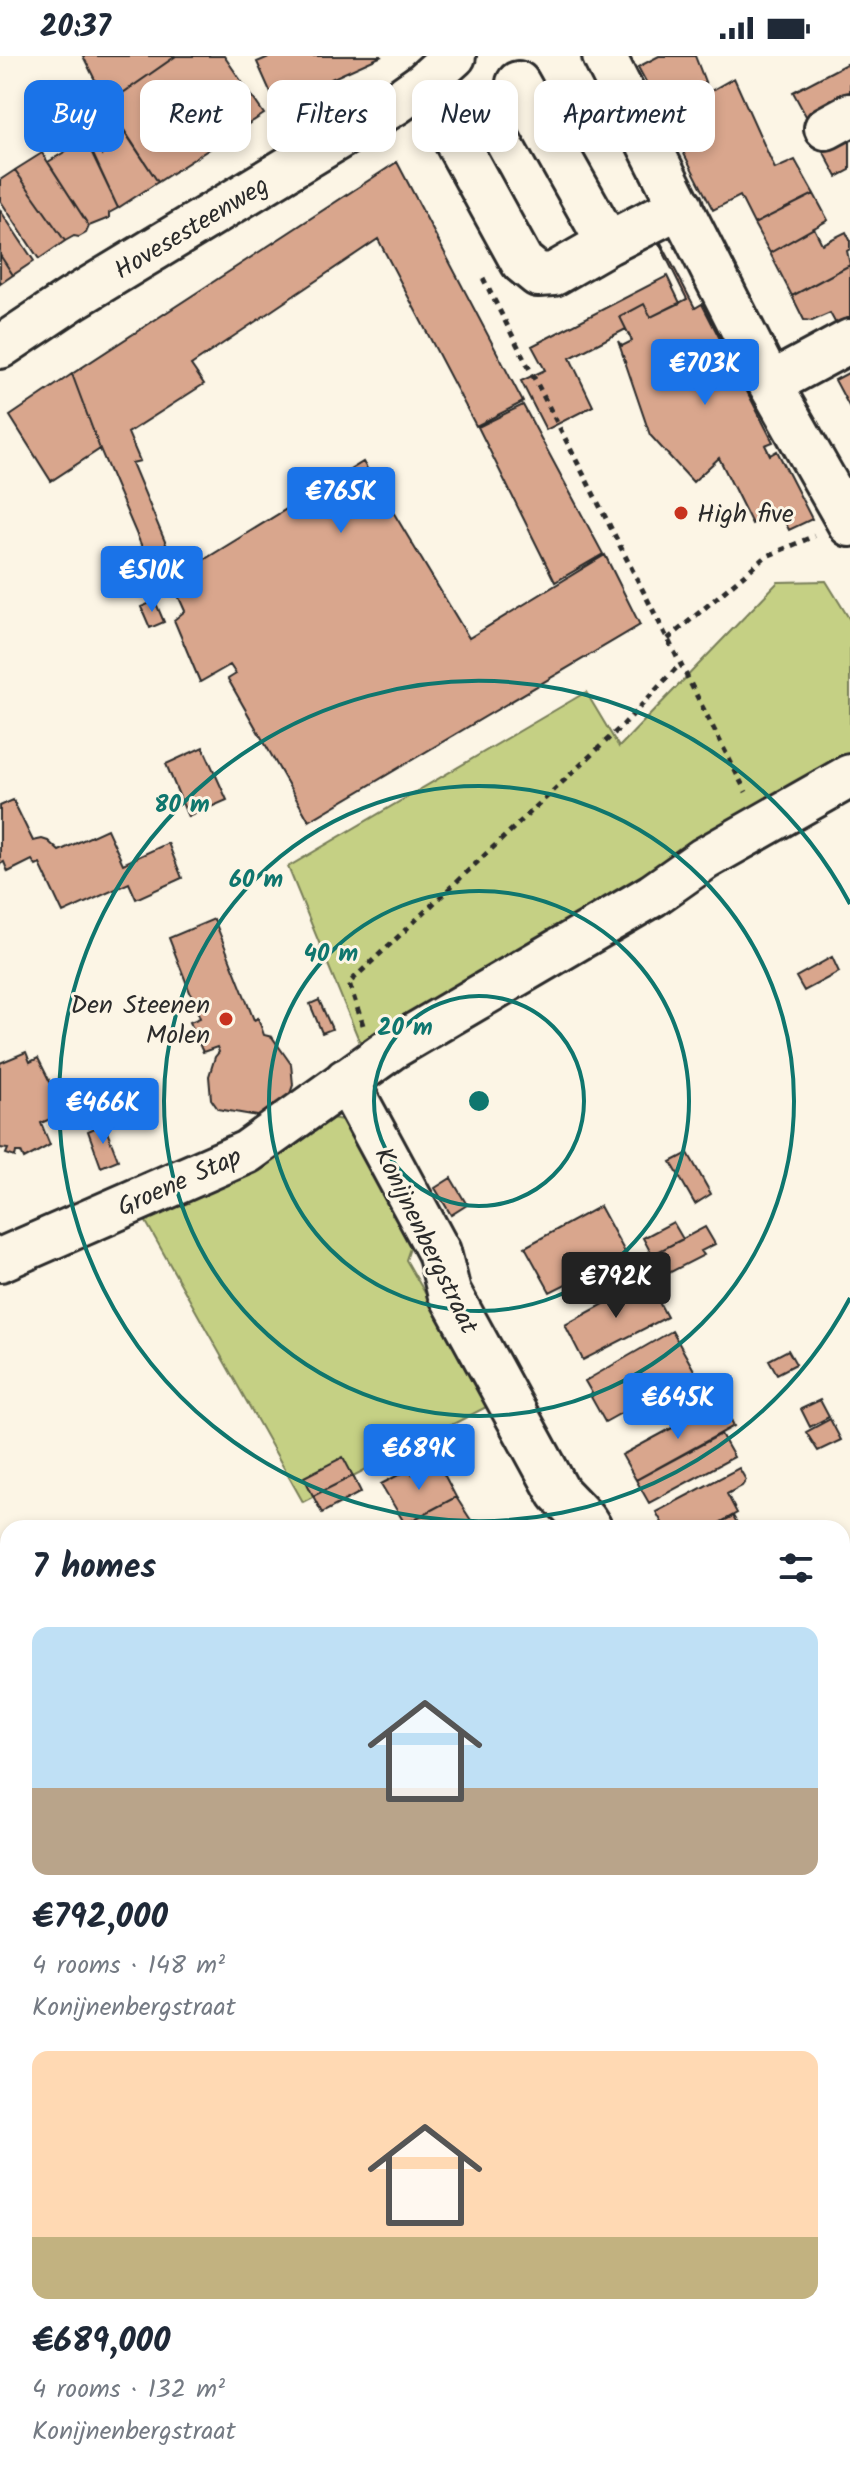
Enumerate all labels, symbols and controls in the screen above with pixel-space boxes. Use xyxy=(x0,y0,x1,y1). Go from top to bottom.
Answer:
text: 20:37 xyxy=(40,4,111,52)
chip: Buy xyxy=(24,80,124,152)
chip: Rent xyxy=(140,80,251,152)
chip: Filters xyxy=(267,80,396,152)
chip: New xyxy=(412,80,518,152)
chip: Apartment xyxy=(534,80,715,152)
street label: Hovesesteenweg xyxy=(106,166,278,292)
pin: €703K xyxy=(649,339,761,407)
text: €703K xyxy=(669,344,741,386)
pin: €765K xyxy=(285,467,397,535)
text: €765K xyxy=(305,472,377,514)
place label: High five xyxy=(697,494,794,536)
marker: High five xyxy=(672,504,690,522)
pin: €510K xyxy=(96,546,208,614)
text: €510K xyxy=(119,551,185,593)
text: 80 m xyxy=(154,786,210,825)
text: 60 m xyxy=(229,861,283,900)
text: 40 m xyxy=(304,935,358,974)
place label: Den Steenen Molen xyxy=(71,985,210,1057)
text: 20 m xyxy=(377,1009,433,1048)
marker: Den Steenen Molen xyxy=(217,1010,235,1028)
pin: €466K xyxy=(47,1078,159,1146)
text: €466K xyxy=(66,1083,140,1125)
centre of rings xyxy=(465,1087,493,1115)
street label: Groene Stap xyxy=(111,1136,249,1229)
street label: Konijnenbergstraat xyxy=(362,1140,489,1342)
pin: €792K xyxy=(560,1252,672,1320)
text: €792K xyxy=(580,1257,652,1299)
pin: €645K xyxy=(622,1373,734,1441)
text: €645K xyxy=(641,1378,715,1420)
pin: €689K xyxy=(363,1424,475,1492)
text: €689K xyxy=(382,1429,456,1471)
text: 7 homes xyxy=(32,1541,156,1595)
icon: filters xyxy=(774,1546,818,1590)
icon: home xyxy=(353,1679,497,1823)
text: €792,000 xyxy=(32,1891,168,1945)
text: 4 rooms · 148 m² xyxy=(32,1945,225,1987)
text: Konijnenbergstraat xyxy=(32,1987,236,2029)
icon: home xyxy=(353,2103,497,2247)
text: €689,000 xyxy=(32,2315,170,2369)
text: 4 rooms · 132 m² xyxy=(32,2369,225,2411)
text: Konijnenbergstraat xyxy=(32,2411,236,2453)

